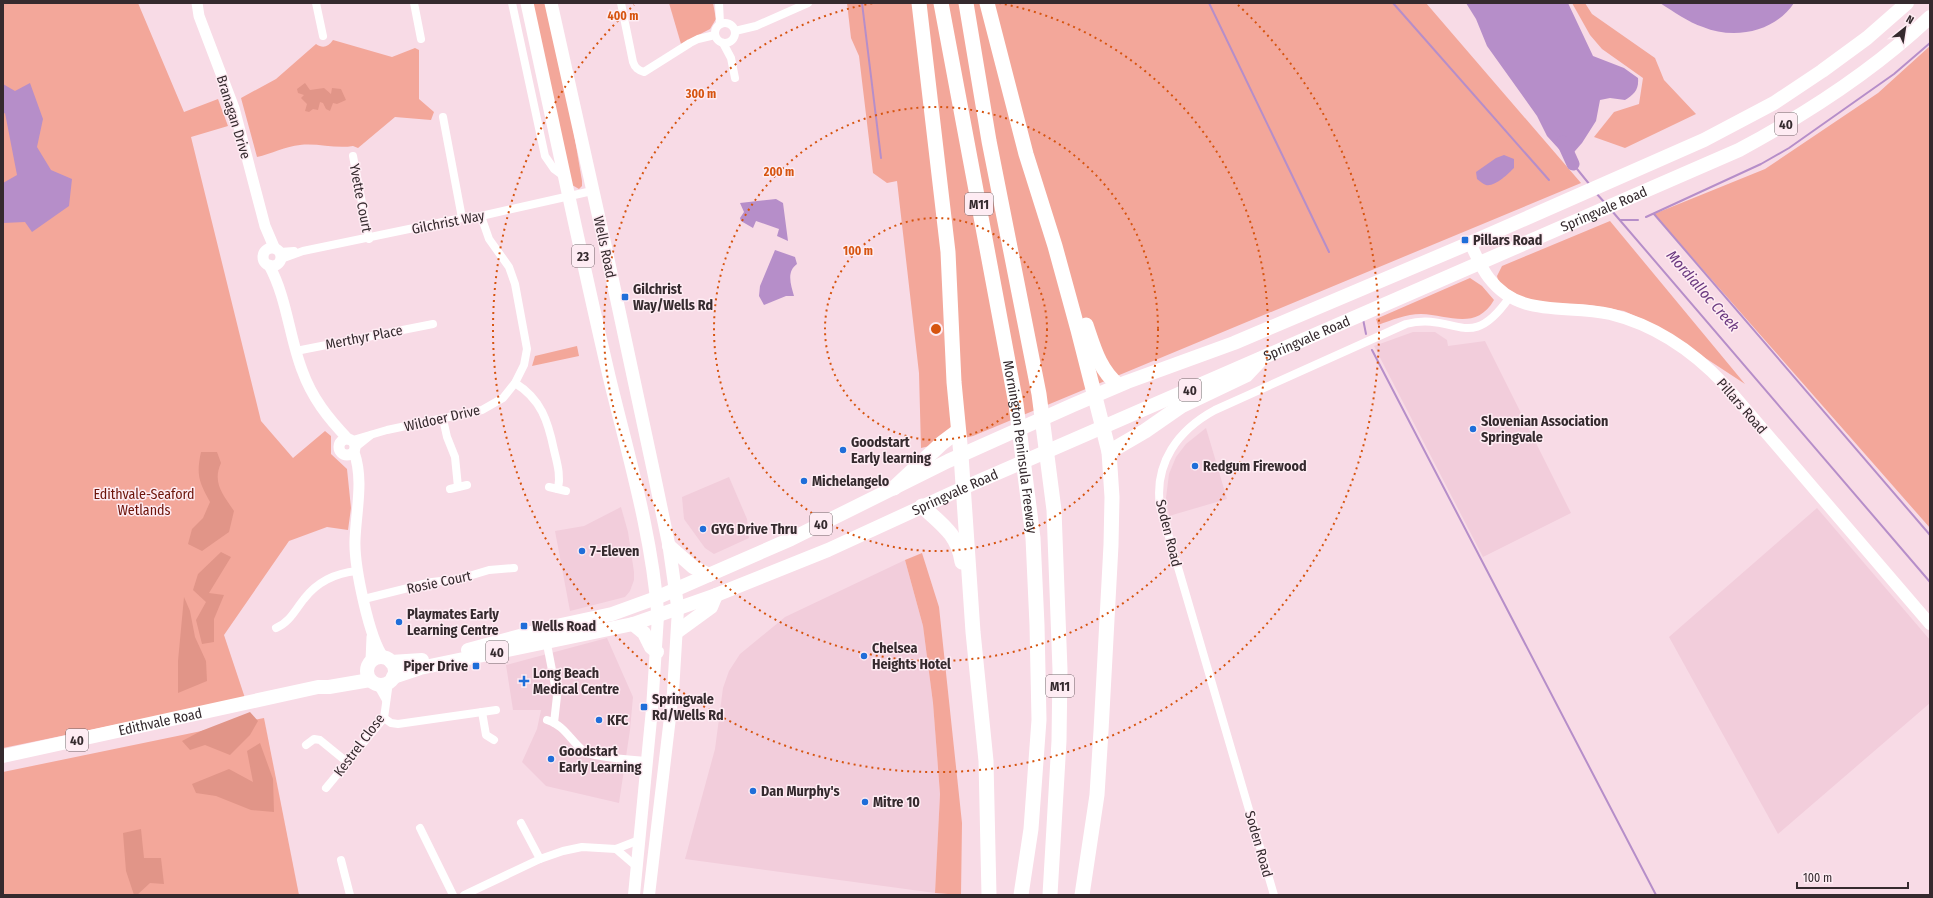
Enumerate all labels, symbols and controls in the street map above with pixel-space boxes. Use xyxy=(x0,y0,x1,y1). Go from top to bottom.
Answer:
north arrow xyxy=(1885,8,1925,48)
text: 400 m xyxy=(608,9,638,23)
text: N xyxy=(1904,12,1916,27)
street label: Branagan Drive xyxy=(213,73,254,161)
text: 300 m xyxy=(685,87,716,101)
road number: 40 xyxy=(1775,113,1797,135)
street label: Yvette Court xyxy=(346,162,376,234)
text: 200 m xyxy=(763,165,794,179)
street label: Springvale Road xyxy=(1558,183,1650,236)
road number: M11 xyxy=(965,193,993,215)
street label: Gilchrist Way xyxy=(410,207,487,238)
street label: Wells Road xyxy=(590,215,619,280)
place label: Pillars Road xyxy=(1473,232,1542,249)
marker: Pillars Road xyxy=(1460,235,1470,245)
text: 100 m xyxy=(843,244,873,258)
road number: 23 xyxy=(572,245,594,267)
water label: Mordialloc Creek xyxy=(1663,247,1744,336)
place label: Gilchrist Way/Wells Rd xyxy=(633,281,713,314)
marker: Gilchrist Way/Wells Rd xyxy=(620,292,630,302)
street label: Springvale Road xyxy=(1261,312,1353,365)
street label: Merthyr Place xyxy=(324,322,404,353)
centre of rings xyxy=(929,322,943,336)
street label: Mornington Peninsula Freeway xyxy=(999,359,1040,535)
street label: Pillars Road xyxy=(1713,375,1770,438)
road number: 40 xyxy=(1179,379,1201,401)
street label: Wildoer Drive xyxy=(403,402,482,435)
place label: Slovenian Association Springvale xyxy=(1481,413,1608,446)
marker: Slovenian Association Springvale xyxy=(1468,424,1478,434)
place label: Goodstart Early learning xyxy=(851,434,931,467)
marker: Goodstart Early learning xyxy=(838,445,848,455)
place label: Redgum Firewood xyxy=(1203,458,1307,475)
marker: Redgum Firewood xyxy=(1190,461,1200,471)
street label: Springvale Road xyxy=(909,466,1001,519)
place label: Michelangelo xyxy=(812,473,890,490)
marker: Michelangelo xyxy=(799,476,809,486)
park label: Edithvale-Seaford Wetlands xyxy=(93,486,195,519)
street label: Soden Road xyxy=(1152,498,1185,568)
road number: 40 xyxy=(810,513,832,535)
place label: GYG Drive Thru xyxy=(711,521,797,538)
marker: GYG Drive Thru xyxy=(698,524,708,534)
place label: 7-Eleven xyxy=(590,543,639,560)
marker: 7-Eleven xyxy=(577,546,587,556)
street label: Rosie Court xyxy=(405,567,473,598)
place label: Playmates Early Learning Centre xyxy=(407,606,499,639)
marker: Playmates Early Learning Centre xyxy=(394,617,404,627)
place label: Wells Road xyxy=(532,618,596,635)
marker: Wells Road xyxy=(519,621,529,631)
place label: Chelsea Heights Hotel xyxy=(872,640,951,673)
road number: 40 xyxy=(486,641,508,663)
marker: Chelsea Heights Hotel xyxy=(859,651,869,661)
place label: Piper Drive xyxy=(403,658,468,675)
marker: Piper Drive xyxy=(471,661,481,671)
place label: Long Beach Medical Centre xyxy=(533,665,619,698)
marker: Long Beach Medical Centre xyxy=(518,675,530,687)
road number: M11 xyxy=(1046,675,1074,697)
place label: Springvale Rd/Wells Rd xyxy=(652,691,724,724)
marker: Springvale Rd/Wells Rd xyxy=(639,702,649,712)
street label: Edithvale Road xyxy=(117,705,204,739)
street label: Kestrel Close xyxy=(330,711,388,780)
place label: KFC xyxy=(607,712,629,729)
marker: KFC xyxy=(594,715,604,725)
road number: 40 xyxy=(66,729,88,751)
place label: Goodstart Early Learning xyxy=(559,743,641,776)
marker: Goodstart Early Learning xyxy=(546,754,556,764)
place label: Dan Murphy's xyxy=(761,783,840,800)
marker: Dan Murphy's xyxy=(748,786,758,796)
place label: Mitre 10 xyxy=(873,794,920,811)
marker: Mitre 10 xyxy=(860,797,870,807)
street label: Soden Road xyxy=(1241,809,1276,879)
scale bar xyxy=(1797,864,1908,890)
text: 100 m xyxy=(1803,871,1832,885)

